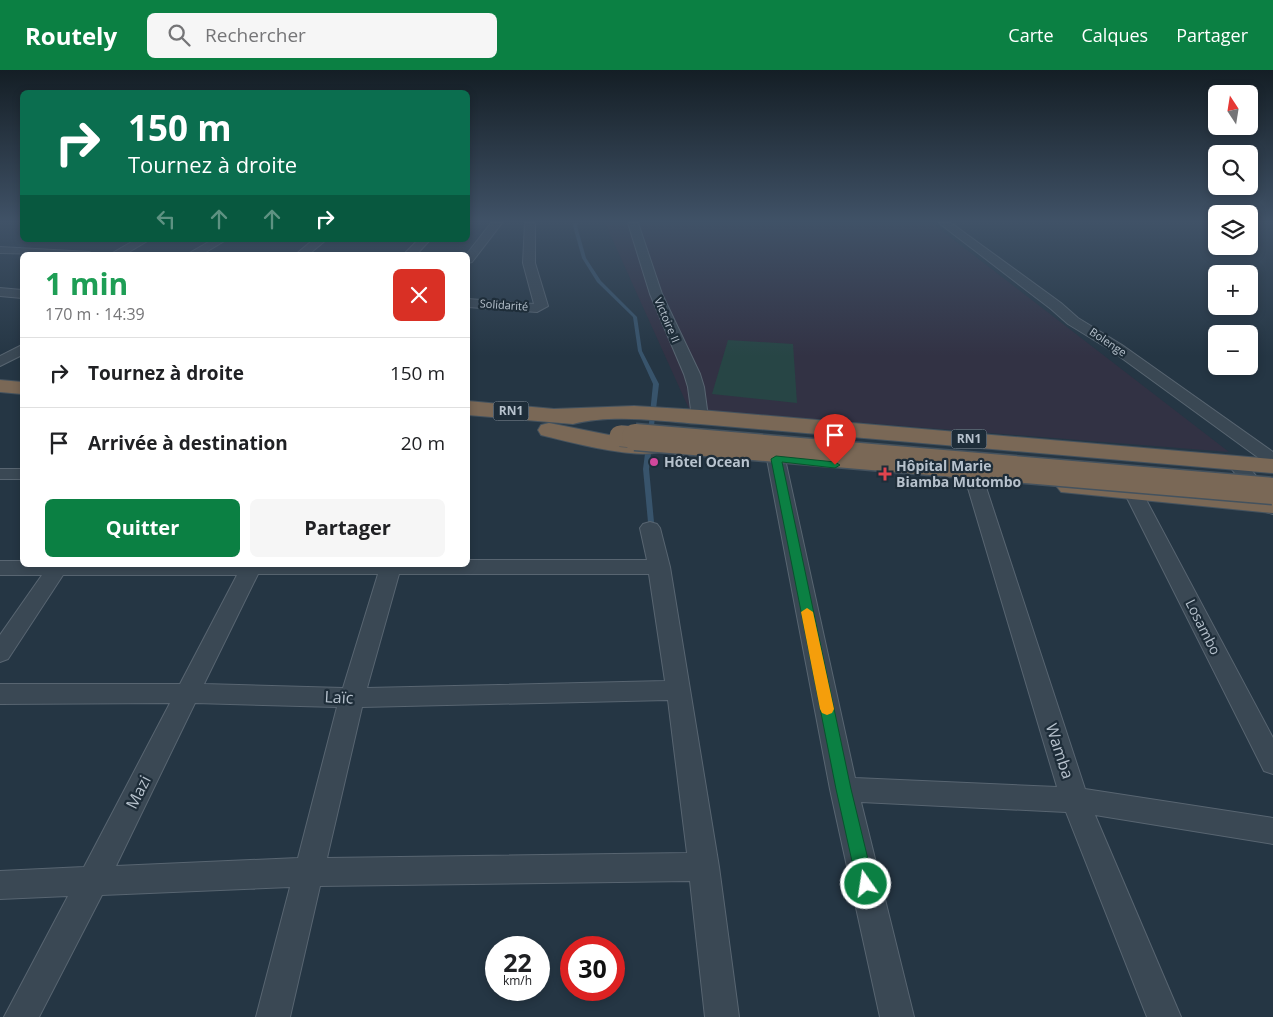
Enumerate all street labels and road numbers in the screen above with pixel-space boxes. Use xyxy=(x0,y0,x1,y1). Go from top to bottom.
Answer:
street label: Solidarité xyxy=(479,295,529,314)
street label: Victoire II xyxy=(651,295,684,345)
street label: Bolenge xyxy=(1087,324,1130,359)
road number: RN1 xyxy=(494,402,528,421)
road number: RN1 xyxy=(952,429,986,448)
street label: Losambo xyxy=(1181,596,1226,658)
street label: Laïc xyxy=(324,685,354,709)
street label: Wamba xyxy=(1041,720,1079,782)
street label: Mazi xyxy=(120,771,156,813)

